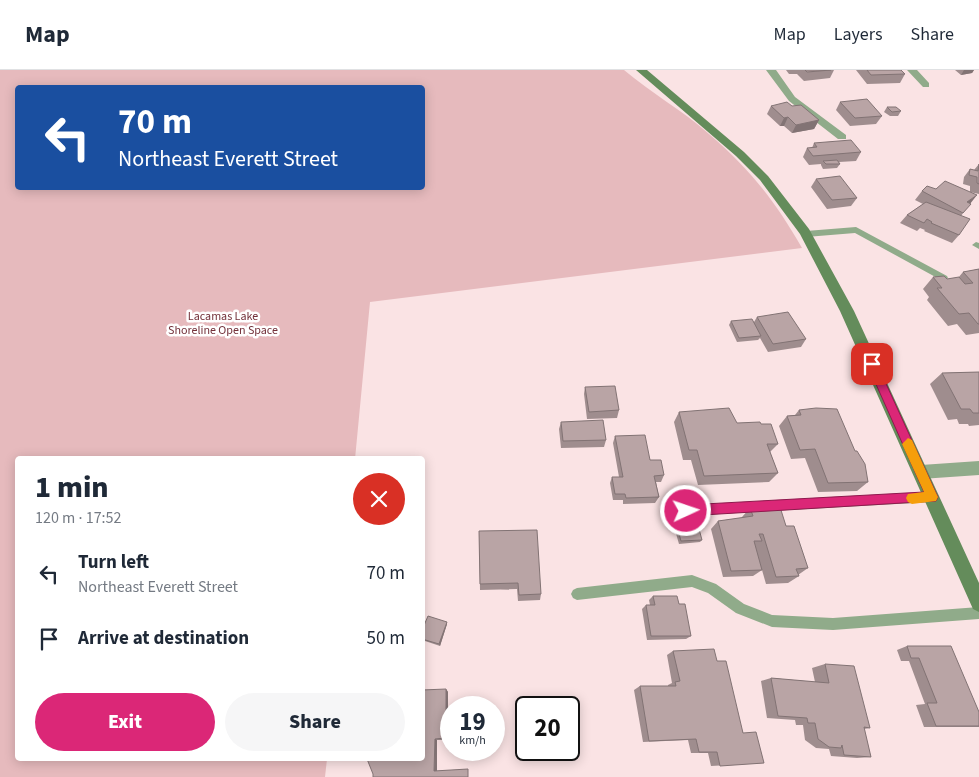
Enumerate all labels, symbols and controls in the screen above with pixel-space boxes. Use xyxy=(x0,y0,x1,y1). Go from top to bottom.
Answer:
text: Map xyxy=(25,17,70,52)
text: Map xyxy=(774,22,806,47)
text: Layers xyxy=(834,22,883,47)
text: Share xyxy=(911,22,954,47)
text: 70 m xyxy=(118,97,192,147)
icon: left xyxy=(35,105,100,170)
text: Northeast Everett Street xyxy=(118,143,338,175)
park label: Lacamas Lake Shoreline Open Space xyxy=(168,308,278,339)
pin xyxy=(851,343,893,385)
icon: arrive xyxy=(858,350,886,378)
text: 1 min xyxy=(35,466,109,509)
button: close xyxy=(353,473,405,525)
position arrow xyxy=(659,484,711,536)
text: 120 m · 17:52 xyxy=(35,507,122,529)
text: Turn left xyxy=(78,549,149,576)
icon: left xyxy=(35,560,63,588)
text: 70 m xyxy=(367,560,405,587)
text: Northeast Everett Street xyxy=(78,576,238,598)
icon: arrive xyxy=(35,625,63,653)
text: Arrive at destination xyxy=(78,625,249,652)
text: 50 m xyxy=(367,625,405,652)
button: Exit xyxy=(35,693,215,751)
button: Share xyxy=(225,693,405,751)
speed limit sign: 20 xyxy=(515,696,580,761)
text: 19 xyxy=(459,704,486,740)
text: km/h xyxy=(459,732,486,749)

